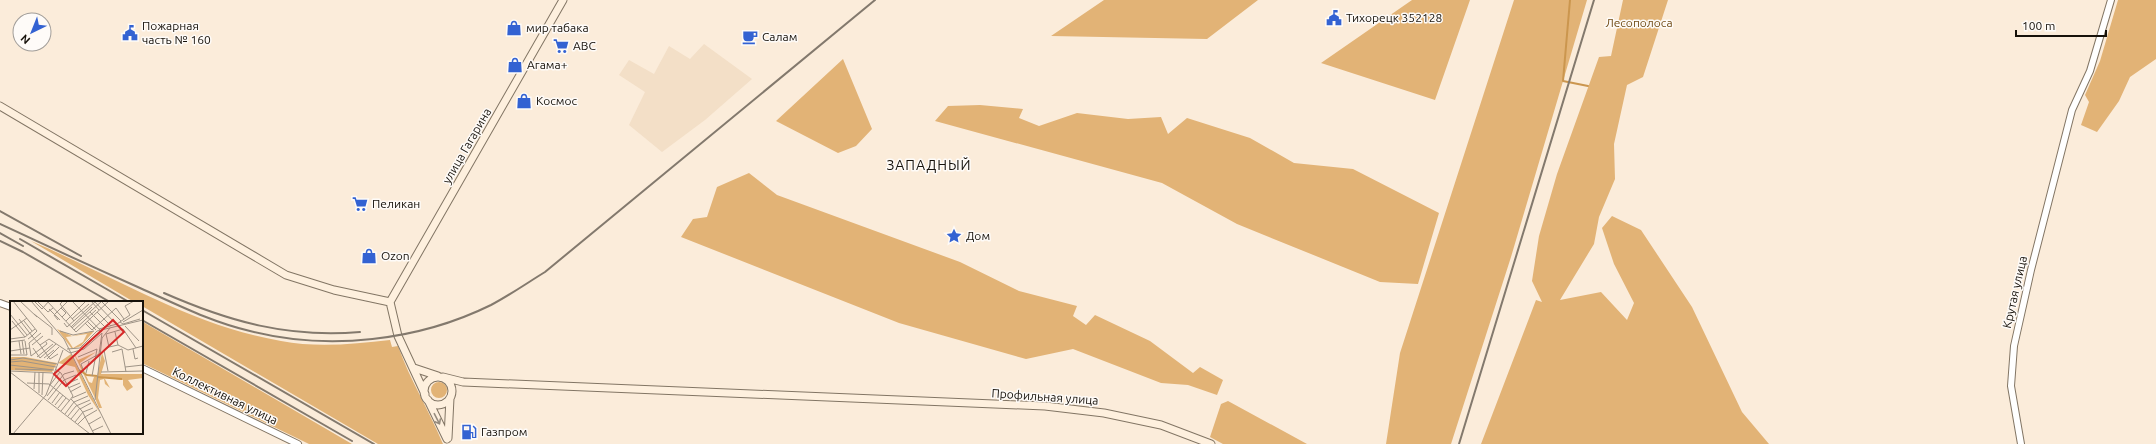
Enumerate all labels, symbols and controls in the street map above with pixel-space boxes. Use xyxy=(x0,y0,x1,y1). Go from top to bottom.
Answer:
public building icon: Тихорецк 352128 xyxy=(1325,9,1343,27)
place label: Тихорецк 352128 xyxy=(1346,11,1442,24)
north arrow xyxy=(12,12,52,52)
scale bar xyxy=(2016,12,2106,38)
park label: Лесополоса xyxy=(1605,16,1673,29)
place label: Пожарная часть № 160 xyxy=(142,19,211,46)
shop icon: мир табака xyxy=(505,19,523,37)
text: 100 m xyxy=(2022,19,2055,32)
place label: мир табака xyxy=(526,21,589,34)
public building icon: Пожарная часть № 160 xyxy=(121,24,139,42)
cafe icon: Салам xyxy=(741,28,759,46)
place label: Салам xyxy=(762,30,797,43)
text: N xyxy=(18,32,32,47)
supermarket icon: ABC xyxy=(552,37,570,55)
place label: ABC xyxy=(573,39,596,52)
shop icon: Агама+ xyxy=(506,56,524,74)
place label: Агама+ xyxy=(527,58,568,71)
shop icon: Космос xyxy=(515,92,533,110)
place label: Космос xyxy=(536,94,578,107)
street label: улица Гагарина xyxy=(440,106,493,186)
district label: ЗАПАДНЫЙ xyxy=(886,156,972,173)
supermarket icon: Пеликан xyxy=(351,195,369,213)
place label: Пеликан xyxy=(372,197,420,210)
place icon: Дом xyxy=(945,227,963,245)
place label: Дом xyxy=(966,229,990,242)
shop icon: Ozon xyxy=(360,247,378,265)
place label: Ozon xyxy=(381,249,410,262)
street label: Крутая улица xyxy=(2000,254,2029,329)
inset map xyxy=(10,301,143,434)
street label: Коллективная улица xyxy=(171,364,280,427)
street label: Профильная улица xyxy=(991,386,1099,407)
one-way arrow xyxy=(434,412,441,424)
fuel station icon: Газпром xyxy=(460,423,478,441)
place label: Газпром xyxy=(481,425,528,438)

